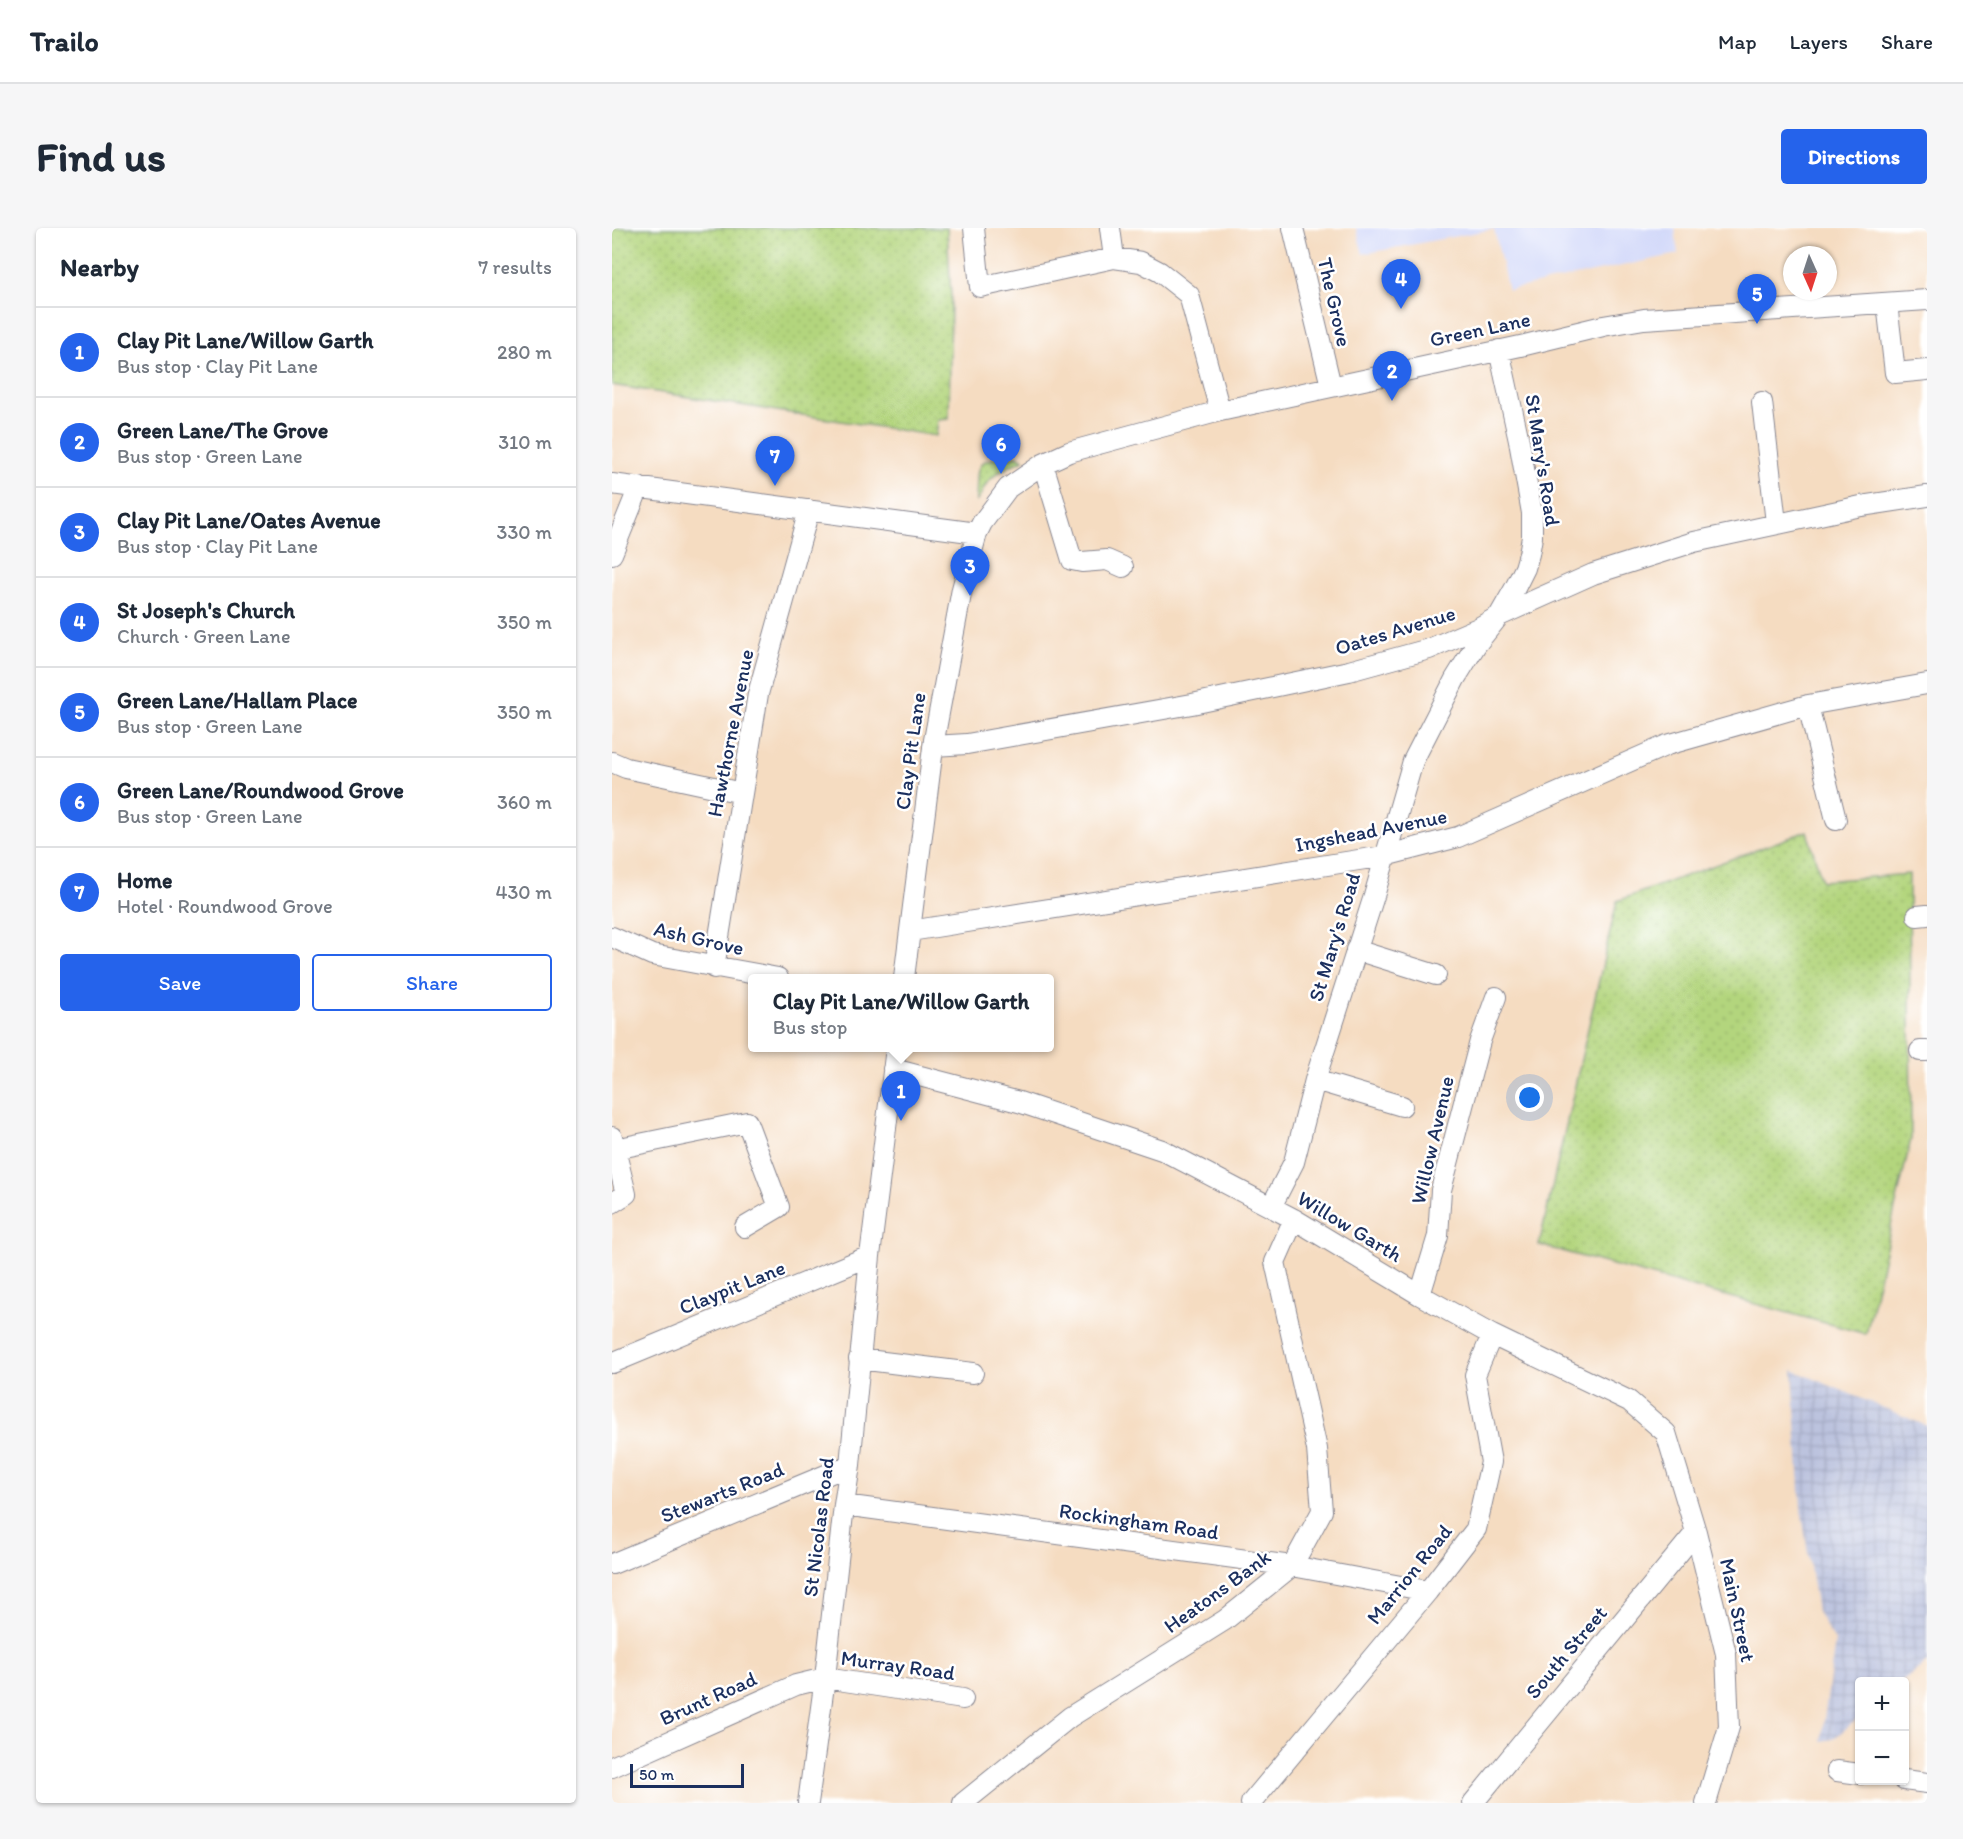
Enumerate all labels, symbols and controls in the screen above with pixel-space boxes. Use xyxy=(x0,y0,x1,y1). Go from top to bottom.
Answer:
text: Trailo xyxy=(30,24,99,58)
text: Map xyxy=(1718,29,1757,54)
text: Layers xyxy=(1790,29,1848,54)
text: Share xyxy=(1881,29,1933,54)
button: Directions xyxy=(1781,129,1927,184)
text: Find us xyxy=(36,131,166,182)
north arrow xyxy=(1783,246,1837,300)
text: Nearby xyxy=(60,251,139,283)
text: 7 results xyxy=(478,255,552,279)
street label: The Grove xyxy=(1313,255,1357,349)
pin: 4 xyxy=(1382,260,1420,309)
pin: 5 xyxy=(1738,274,1776,324)
street label: Green Lane xyxy=(1427,306,1533,352)
text: Clay Pit Lane/Willow Garth xyxy=(117,327,374,354)
text: 1 xyxy=(75,340,84,364)
text: 280 m xyxy=(497,340,552,364)
pin: 2 xyxy=(1372,352,1412,401)
text: Bus stop · Clay Pit Lane xyxy=(117,354,318,378)
street label: St Mary's Road xyxy=(1520,392,1566,528)
text: Green Lane/The Grove xyxy=(117,417,328,444)
pin: 6 xyxy=(982,424,1020,474)
text: 2 xyxy=(74,430,85,454)
text: 310 m xyxy=(498,430,552,454)
pin: 7 xyxy=(756,436,794,486)
text: Bus stop · Green Lane xyxy=(117,444,303,468)
text: Clay Pit Lane/Oates Avenue xyxy=(117,507,381,534)
text: 3 xyxy=(74,520,85,544)
text: 330 m xyxy=(497,520,552,544)
text: Bus stop · Clay Pit Lane xyxy=(117,534,318,558)
pin: 3 xyxy=(950,546,990,596)
text: St Joseph's Church xyxy=(117,597,295,624)
street label: Oates Avenue xyxy=(1332,600,1458,660)
text: 4 xyxy=(73,610,86,634)
text: 350 m xyxy=(497,610,552,634)
text: Church · Green Lane xyxy=(117,624,290,648)
street label: Hawthorne Avenue xyxy=(701,647,759,819)
text: Green Lane/Hallam Place xyxy=(117,687,357,714)
street label: Clay Pit Lane xyxy=(889,691,931,811)
text: 5 xyxy=(74,700,85,724)
text: 350 m xyxy=(497,700,552,724)
text: Bus stop · Green Lane xyxy=(117,714,303,738)
text: Green Lane/Roundwood Grove xyxy=(117,777,404,804)
text: 6 xyxy=(74,790,85,814)
text: 360 m xyxy=(497,790,552,814)
street label: Ingshead Avenue xyxy=(1293,803,1449,857)
text: Bus stop · Green Lane xyxy=(117,804,303,828)
text: Home xyxy=(117,867,172,894)
street label: St Mary's Road xyxy=(1303,870,1365,1004)
text: 7 xyxy=(75,880,84,904)
text: 430 m xyxy=(495,880,552,904)
text: Hotel · Roundwood Grove xyxy=(117,894,333,918)
street label: Ash Grove xyxy=(652,916,746,960)
button: Save xyxy=(60,954,300,1011)
button: Share xyxy=(312,954,552,1011)
popup xyxy=(748,974,1054,1052)
text: Clay Pit Lane/Willow Garth xyxy=(773,988,1029,1015)
text: Bus stop xyxy=(773,1015,847,1039)
pin: 1 xyxy=(882,1072,920,1121)
street label: Willow Avenue xyxy=(1405,1073,1459,1206)
your location xyxy=(1515,1083,1544,1112)
street label: Willow Garth xyxy=(1293,1185,1407,1267)
street label: Claypit Lane xyxy=(675,1254,789,1320)
street label: Stewarts Road xyxy=(657,1456,788,1528)
street label: St Nicolas Road xyxy=(797,1456,839,1598)
street label: Rockingham Road xyxy=(1057,1497,1221,1545)
street label: Marrion Road xyxy=(1361,1519,1457,1629)
street label: Heatons Bank xyxy=(1159,1544,1276,1638)
street label: Main Street xyxy=(1715,1556,1761,1664)
street label: South Street xyxy=(1520,1600,1612,1703)
street label: Murray Road xyxy=(839,1645,957,1685)
street label: Brunt Road xyxy=(656,1665,761,1730)
map controls xyxy=(1855,1677,1909,1785)
button: + xyxy=(1855,1677,1909,1731)
button: − xyxy=(1855,1731,1909,1785)
scale bar xyxy=(630,1761,744,1788)
text: 50 m xyxy=(639,1765,674,1784)

